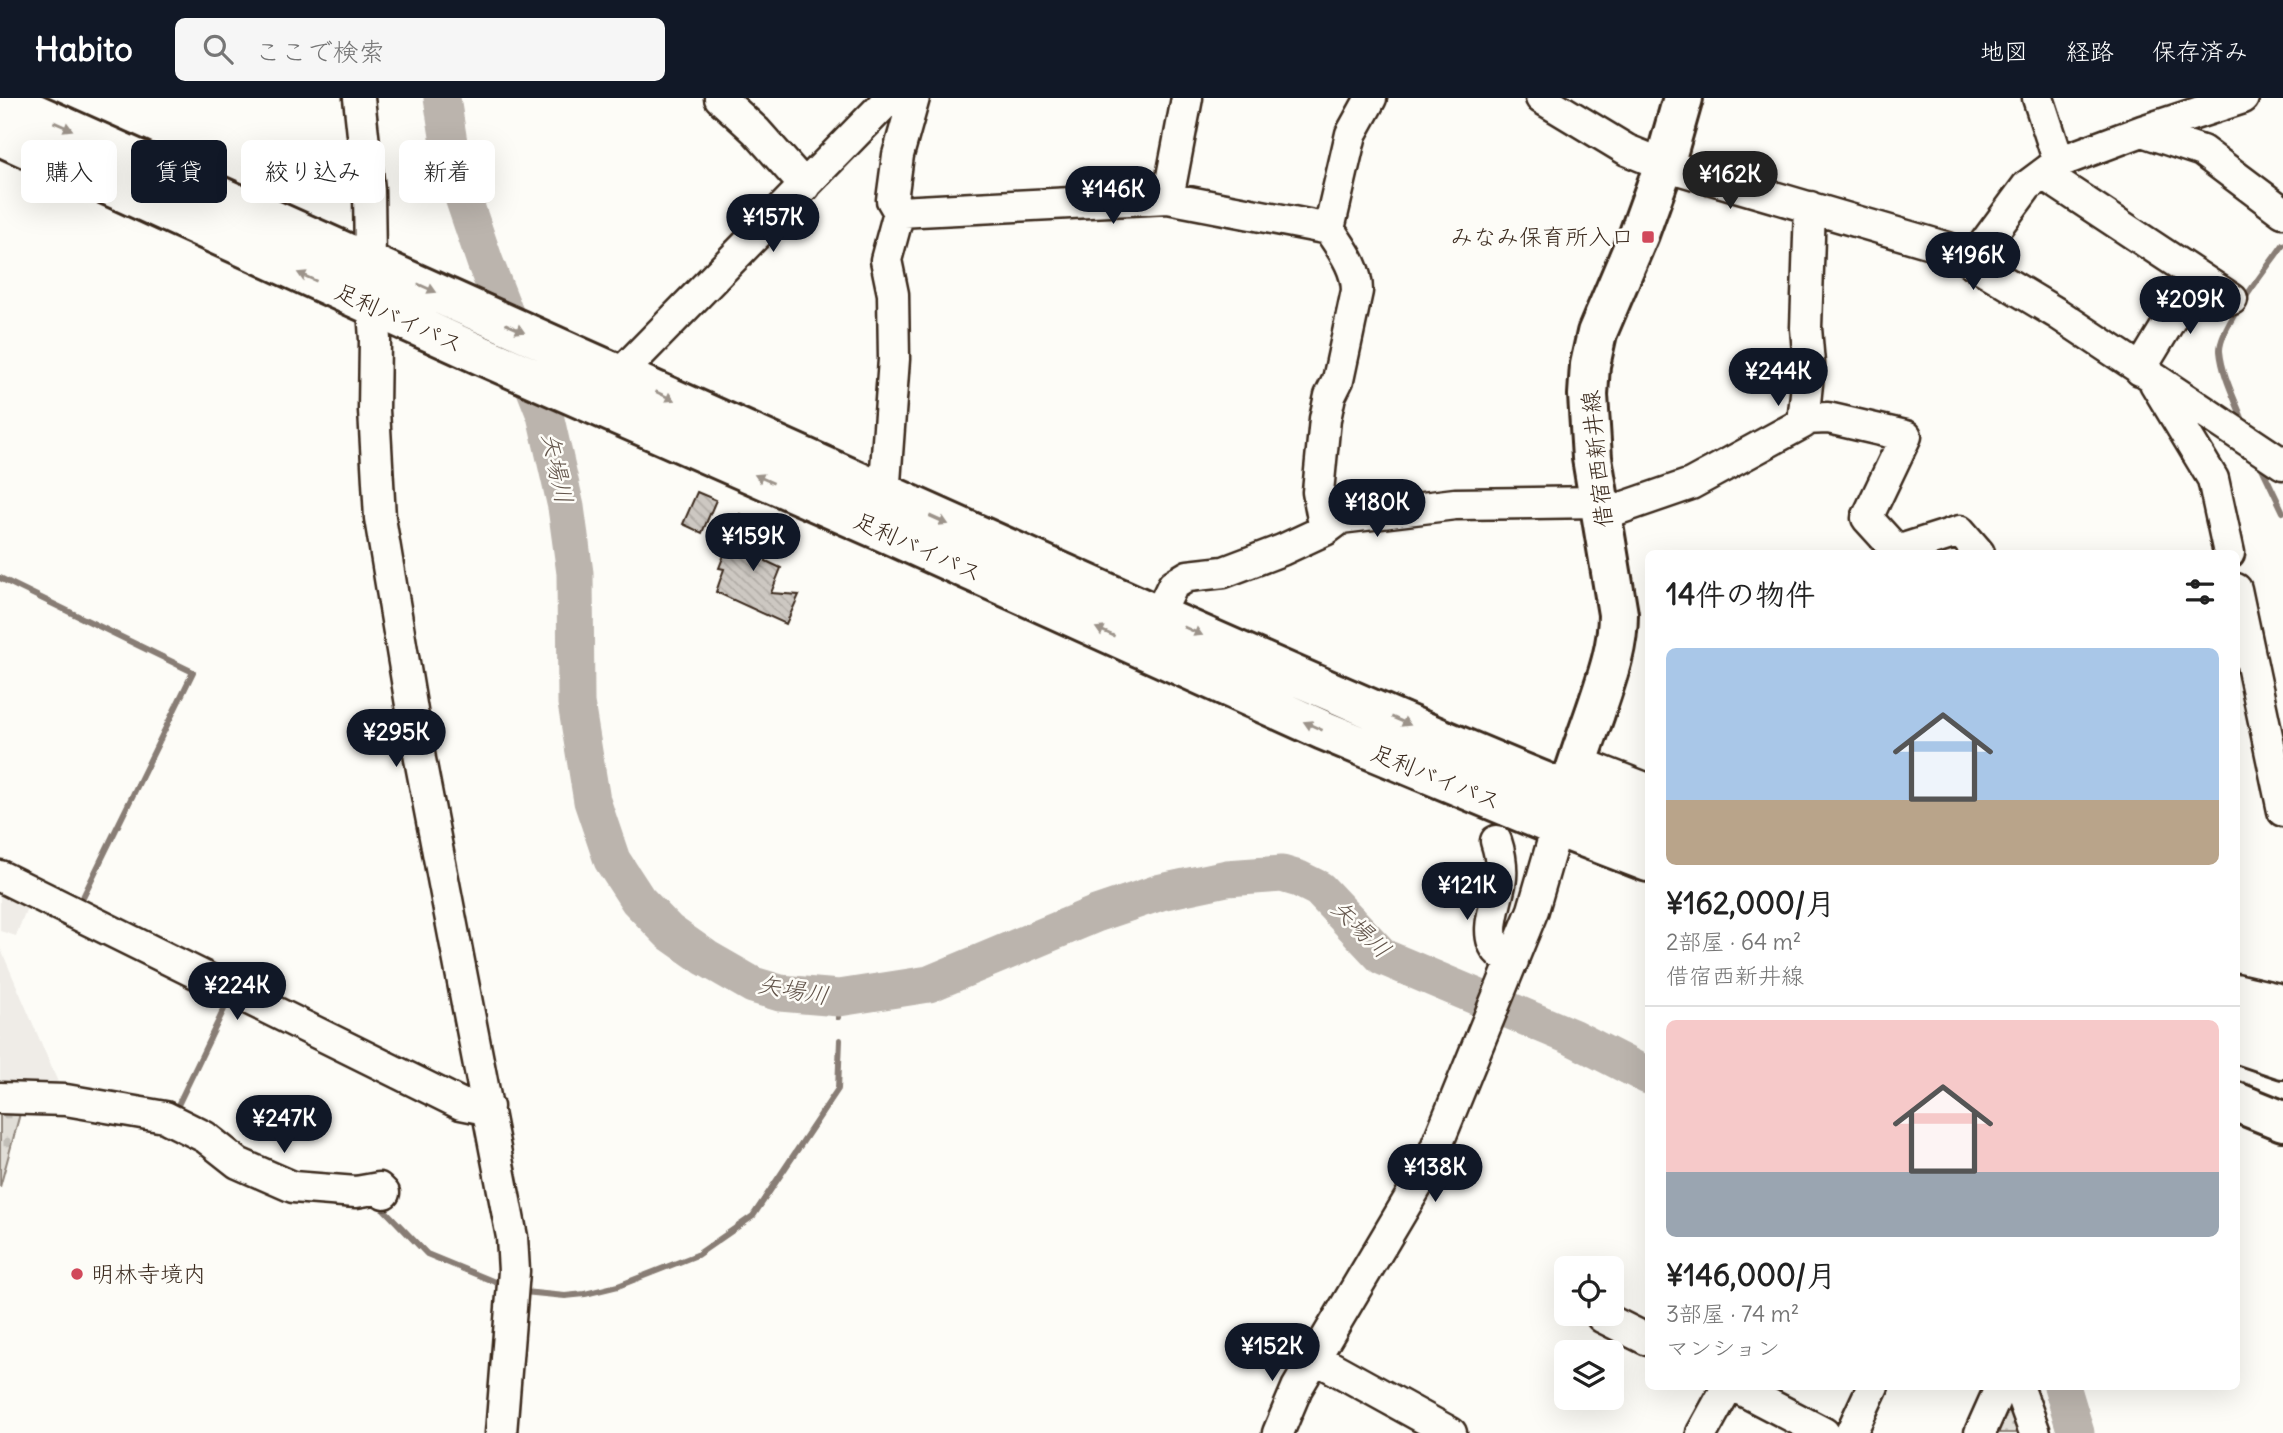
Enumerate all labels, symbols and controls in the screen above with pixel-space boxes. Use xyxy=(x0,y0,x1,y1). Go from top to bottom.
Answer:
search box xyxy=(175,18,665,81)
text: Habito xyxy=(35,28,133,70)
icon: search xyxy=(199,30,237,68)
text: ここで検索 xyxy=(255,35,385,68)
text: 地図 xyxy=(1980,36,2028,66)
text: 経路 xyxy=(2066,36,2114,66)
text: 保存済み xyxy=(2152,36,2248,66)
one-way arrow xyxy=(52,120,73,131)
chip: 購入 xyxy=(21,140,117,203)
chip: 賃貸 xyxy=(131,140,227,203)
chip: 絞り込み xyxy=(241,140,385,203)
chip: 新着 xyxy=(399,140,495,203)
pin: ¥162K xyxy=(1681,152,1779,211)
text: ¥162K xyxy=(1699,159,1761,188)
pin: ¥146K xyxy=(1064,166,1162,226)
text: ¥146K xyxy=(1081,174,1145,203)
pin: ¥157K xyxy=(724,194,822,254)
text: ¥157K xyxy=(742,202,804,231)
place label: みなみ保育所入口 xyxy=(1450,222,1634,251)
marker: みなみ保育所入口 xyxy=(1640,229,1656,245)
pin: ¥196K xyxy=(1924,232,2022,292)
text: ¥196K xyxy=(1941,240,2005,269)
one-way arrow xyxy=(297,271,317,283)
street label: 足利バイパス xyxy=(330,276,468,359)
pin: ¥209K xyxy=(2141,276,2239,336)
one-way arrow xyxy=(417,282,437,294)
text: ¥209K xyxy=(2156,284,2224,313)
one-way arrow xyxy=(505,323,526,334)
pin: ¥244K xyxy=(1729,348,1827,408)
text: ¥244K xyxy=(1745,356,1811,385)
street label: 借宿西新井線 xyxy=(1575,389,1618,529)
one-way arrow xyxy=(655,390,675,402)
water label: 矢場川 xyxy=(536,429,580,506)
one-way arrow xyxy=(753,473,774,484)
pin: ¥180K xyxy=(1328,480,1426,539)
text: ¥180K xyxy=(1344,487,1410,516)
street label: 足利バイパス xyxy=(849,505,987,588)
pin: ¥159K xyxy=(704,514,802,573)
one-way arrow xyxy=(929,515,950,526)
text: ¥159K xyxy=(721,521,785,550)
icon: filters xyxy=(2181,573,2219,611)
text: 14件の物件 xyxy=(1666,575,1815,613)
one-way arrow xyxy=(1095,626,1116,637)
one-way arrow xyxy=(1182,626,1203,637)
icon: home xyxy=(1880,694,2006,820)
pin: ¥295K xyxy=(347,710,445,769)
one-way arrow xyxy=(1391,716,1412,727)
text: ¥295K xyxy=(363,717,429,746)
one-way arrow xyxy=(1303,720,1323,731)
street label: 足利バイパス xyxy=(1367,737,1505,816)
pin: ¥121K xyxy=(1418,862,1516,922)
text: ¥121K xyxy=(1438,870,1496,899)
text: ¥162,000/月 xyxy=(1666,884,1835,922)
water label: 矢場川 xyxy=(1325,892,1398,964)
text: 2部屋 · 64 m² xyxy=(1666,927,1801,956)
text: 借宿西新井線 xyxy=(1666,961,1804,990)
pin: ¥224K xyxy=(188,962,286,1022)
water label: 矢場川 xyxy=(755,968,831,1010)
text: ¥224K xyxy=(204,970,270,999)
icon: home xyxy=(1880,1066,2006,1192)
pin: ¥247K xyxy=(235,1096,333,1155)
text: ¥247K xyxy=(252,1103,316,1132)
pin: ¥138K xyxy=(1386,1144,1484,1204)
text: ¥138K xyxy=(1403,1152,1467,1181)
map controls xyxy=(1554,1256,1624,1410)
button: locate xyxy=(1554,1256,1624,1326)
text: ¥146,000/月 xyxy=(1666,1256,1836,1294)
place label: 明林寺境内 xyxy=(91,1259,206,1288)
marker: 明林寺境内 xyxy=(69,1266,85,1282)
text: 3部屋 · 74 m² xyxy=(1666,1299,1799,1328)
pin: ¥152K xyxy=(1223,1324,1321,1383)
text: ¥152K xyxy=(1241,1331,1303,1360)
text: マンション xyxy=(1666,1333,1780,1362)
button: layers xyxy=(1554,1340,1624,1410)

